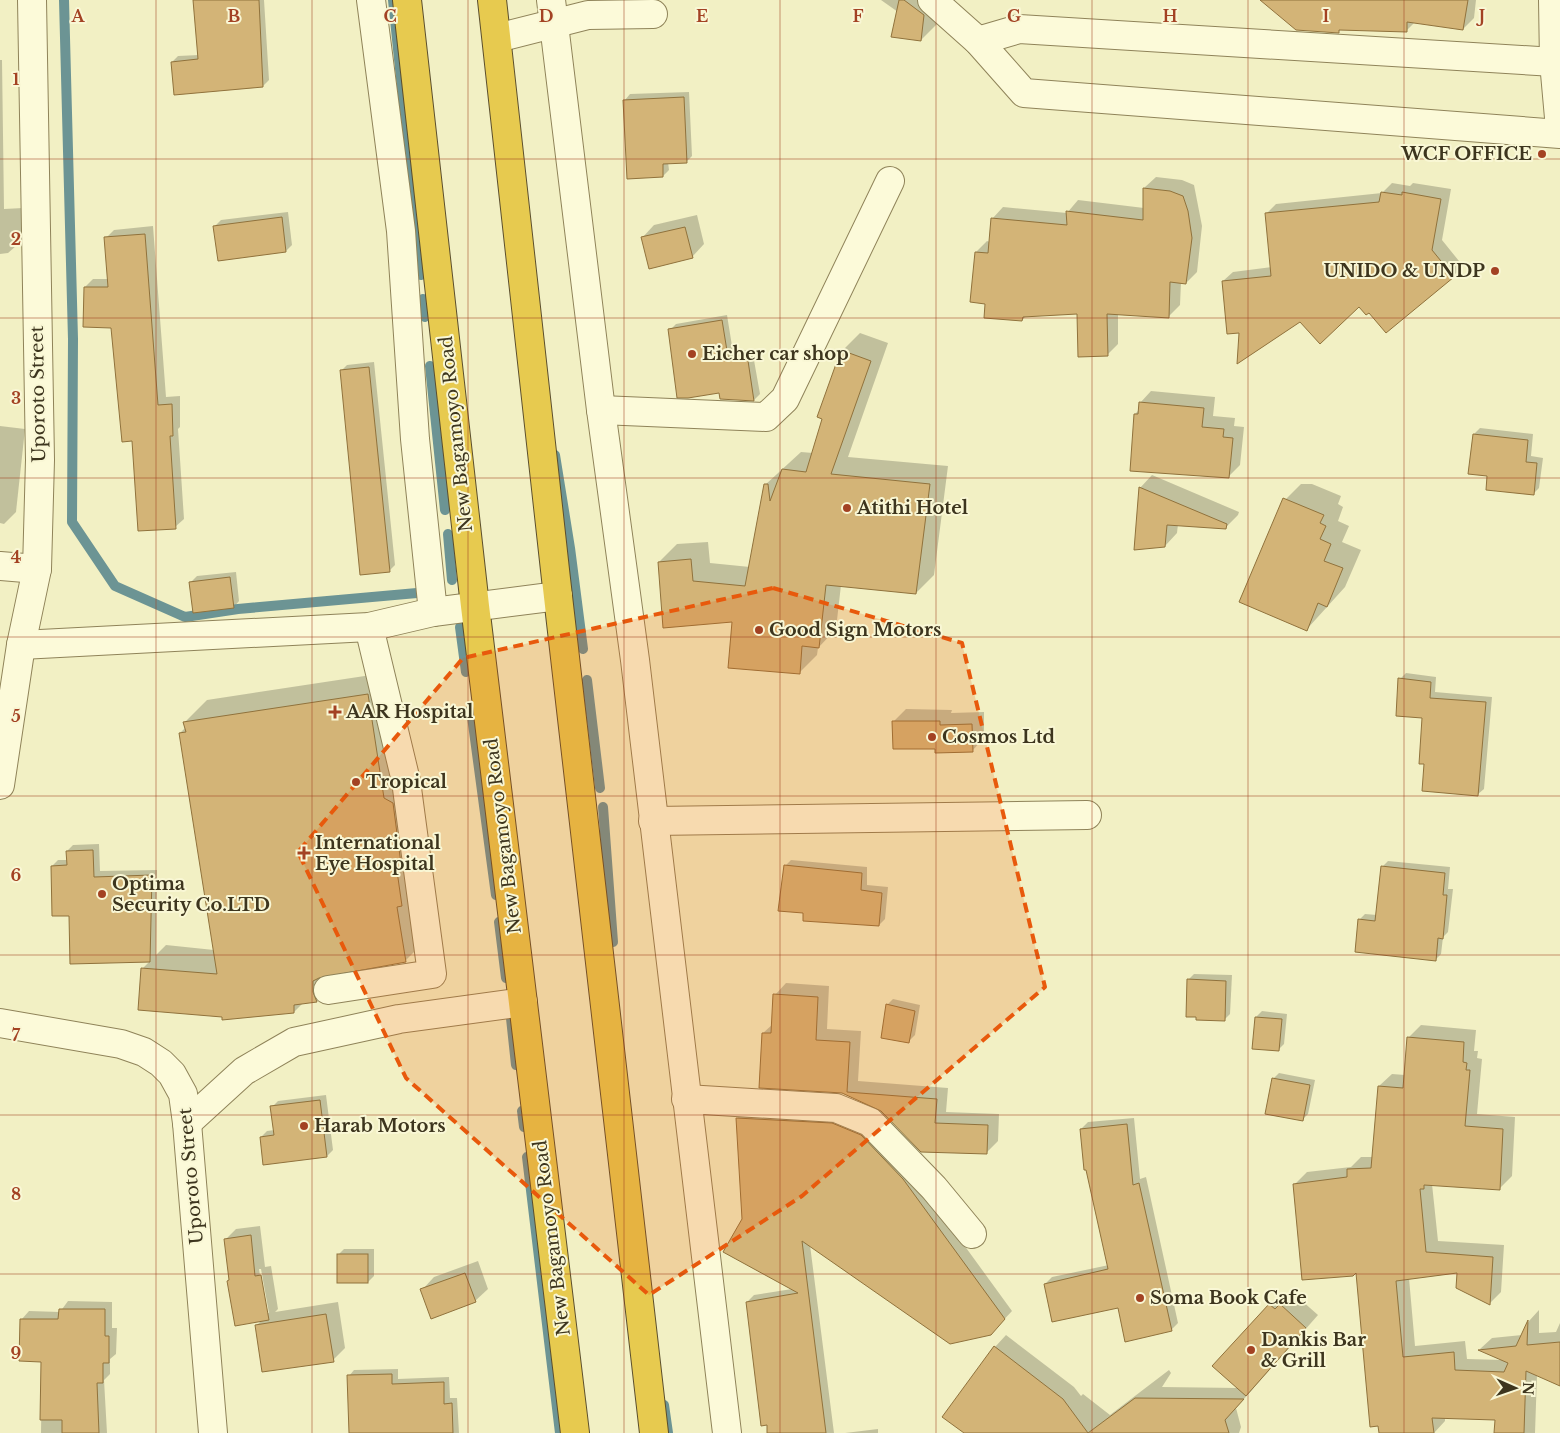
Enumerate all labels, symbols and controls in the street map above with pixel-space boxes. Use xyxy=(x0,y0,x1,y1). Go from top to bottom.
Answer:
text: A xyxy=(71,6,86,26)
text: B xyxy=(228,6,241,26)
text: C xyxy=(383,6,397,26)
text: D xyxy=(539,6,553,26)
text: E xyxy=(696,6,708,26)
text: F xyxy=(852,6,864,26)
text: G xyxy=(1007,6,1021,26)
text: H xyxy=(1162,6,1178,26)
text: I xyxy=(1323,6,1330,26)
text: J xyxy=(1476,6,1485,26)
text: 1 xyxy=(13,69,20,89)
place label: WCF OFFICE xyxy=(1400,143,1532,165)
marker: WCF OFFICE xyxy=(1536,148,1548,160)
text: 2 xyxy=(11,229,21,249)
place label: UNIDO & UNDP xyxy=(1323,260,1485,282)
marker: UNIDO & UNDP xyxy=(1489,265,1501,277)
street label: Uporoto Street xyxy=(26,325,50,463)
street label: New Bagamoyo Road xyxy=(435,335,477,533)
place label: Eicher car shop xyxy=(702,343,849,365)
marker: Eicher car shop xyxy=(686,348,698,360)
text: 3 xyxy=(11,388,21,408)
place label: Atithi Hotel xyxy=(856,497,969,519)
marker: Atithi Hotel xyxy=(841,502,853,514)
text: 4 xyxy=(11,547,21,567)
place label: Good Sign Motors xyxy=(769,619,941,641)
marker: Good Sign Motors xyxy=(753,624,765,636)
place label: AAR Hospital xyxy=(345,701,474,723)
marker: AAR Hospital xyxy=(328,705,342,719)
text: 5 xyxy=(11,706,21,726)
place label: Cosmos Ltd xyxy=(942,726,1056,748)
marker: Cosmos Ltd xyxy=(926,731,938,743)
street label: New Bagamoyo Road xyxy=(480,737,526,935)
place label: Tropical xyxy=(366,771,448,793)
marker: Tropical xyxy=(350,776,362,788)
place label: International Eye Hospital xyxy=(315,832,441,875)
marker: International Eye Hospital xyxy=(297,846,311,860)
text: 6 xyxy=(11,865,22,885)
place label: Optima Security Co.LTD xyxy=(112,873,270,916)
marker: Optima Security Co.LTD xyxy=(96,888,108,900)
text: 7 xyxy=(12,1025,21,1045)
street label: Uporoto Street xyxy=(174,1107,208,1245)
place label: Harab Motors xyxy=(314,1115,446,1137)
marker: Harab Motors xyxy=(298,1120,310,1132)
street label: New Bagamoyo Road xyxy=(529,1139,575,1337)
text: 8 xyxy=(11,1184,21,1204)
place label: Soma Book Cafe xyxy=(1150,1287,1307,1309)
marker: Soma Book Cafe xyxy=(1134,1292,1146,1304)
place label: Dankis Bar & Grill xyxy=(1261,1329,1366,1372)
text: 9 xyxy=(11,1343,22,1363)
marker: Dankis Bar & Grill xyxy=(1245,1344,1257,1356)
north arrow xyxy=(1490,1363,1540,1413)
text: N xyxy=(1519,1382,1537,1395)

